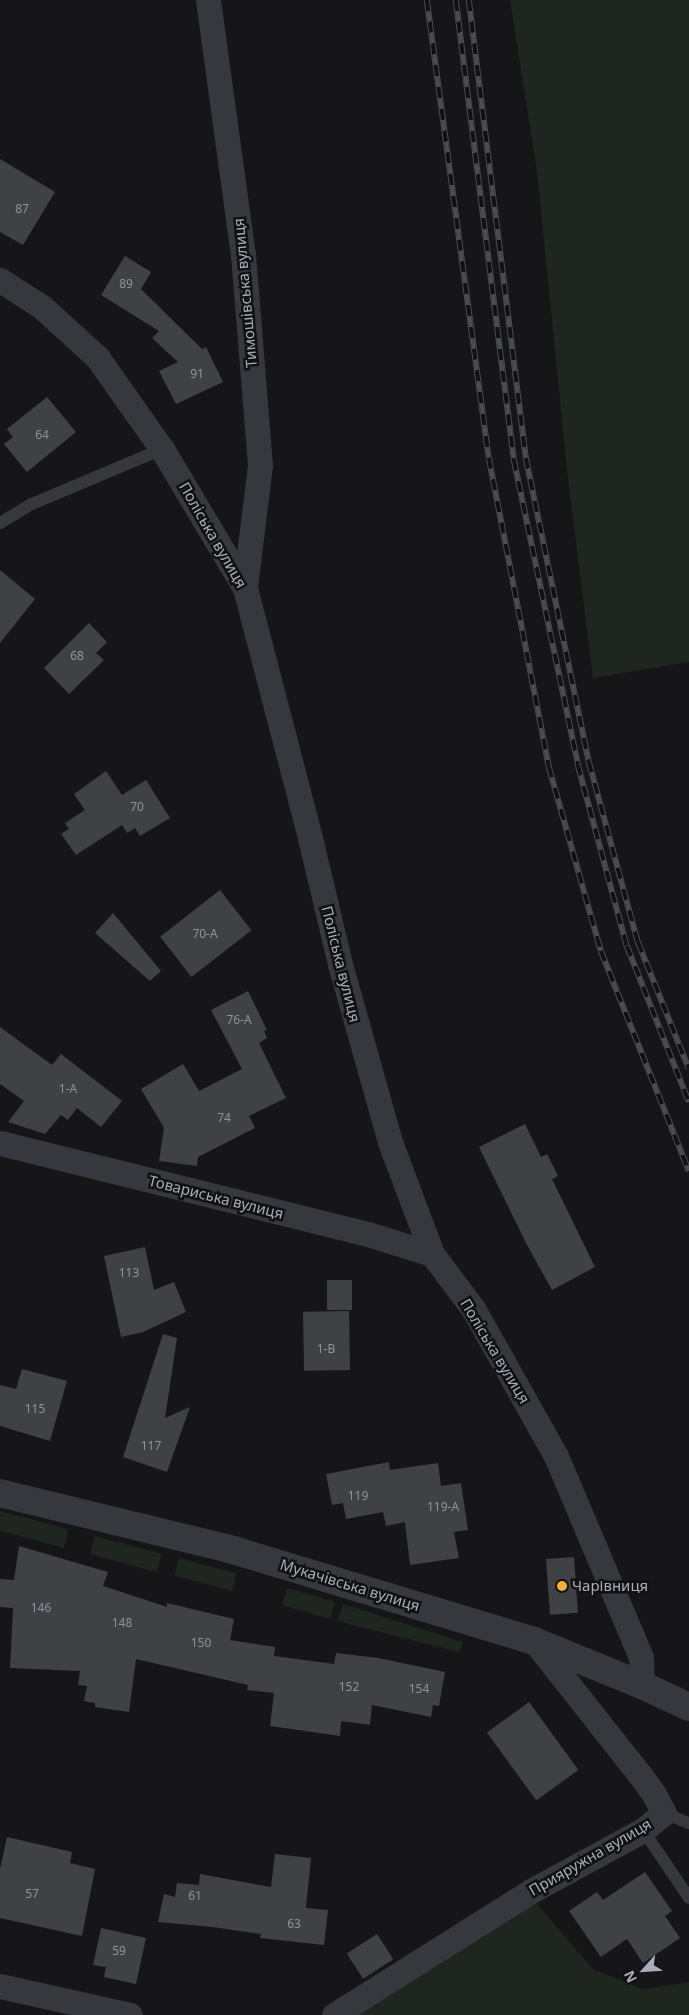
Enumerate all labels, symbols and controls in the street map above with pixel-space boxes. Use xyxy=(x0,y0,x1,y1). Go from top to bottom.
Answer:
house number: 87 xyxy=(15,202,29,216)
street label: Тимошівська вулиця xyxy=(229,218,261,368)
house number: 89 xyxy=(119,277,133,291)
house number: 91 xyxy=(190,367,204,381)
house number: 64 xyxy=(35,428,49,442)
street label: Поліська вулиця xyxy=(175,479,251,591)
house number: 68 xyxy=(70,649,84,663)
house number: 70 xyxy=(130,800,144,814)
street label: Поліська вулиця xyxy=(318,904,364,1024)
house number: 70-А xyxy=(192,927,218,941)
house number: 76-А xyxy=(226,1013,252,1027)
house number: 1-А xyxy=(59,1082,77,1096)
house number: 74 xyxy=(217,1111,231,1125)
street label: Товариська вулиця xyxy=(147,1172,285,1222)
house number: 113 xyxy=(119,1266,139,1280)
street label: Поліська вулиця xyxy=(457,1295,533,1407)
house number: 1-В xyxy=(317,1342,335,1356)
house number: 115 xyxy=(25,1402,45,1416)
house number: 117 xyxy=(141,1439,161,1453)
house number: 119 xyxy=(348,1489,368,1503)
house number: 119-А xyxy=(427,1500,459,1514)
street label: Мукачівська вулиця xyxy=(278,1555,422,1615)
place label: Чарівниця xyxy=(572,1577,648,1595)
marker: Чарівниця xyxy=(556,1580,568,1592)
house number: 146 xyxy=(31,1601,51,1615)
house number: 148 xyxy=(112,1616,132,1630)
house number: 150 xyxy=(191,1636,211,1650)
house number: 152 xyxy=(339,1680,359,1694)
house number: 154 xyxy=(409,1682,429,1696)
street label: Прияружна вулиця xyxy=(526,1815,654,1899)
house number: 57 xyxy=(25,1887,39,1901)
house number: 61 xyxy=(188,1889,202,1903)
house number: 63 xyxy=(287,1917,301,1931)
house number: 59 xyxy=(112,1944,126,1958)
north arrow xyxy=(619,1945,669,1995)
text: N xyxy=(619,1968,641,1986)

